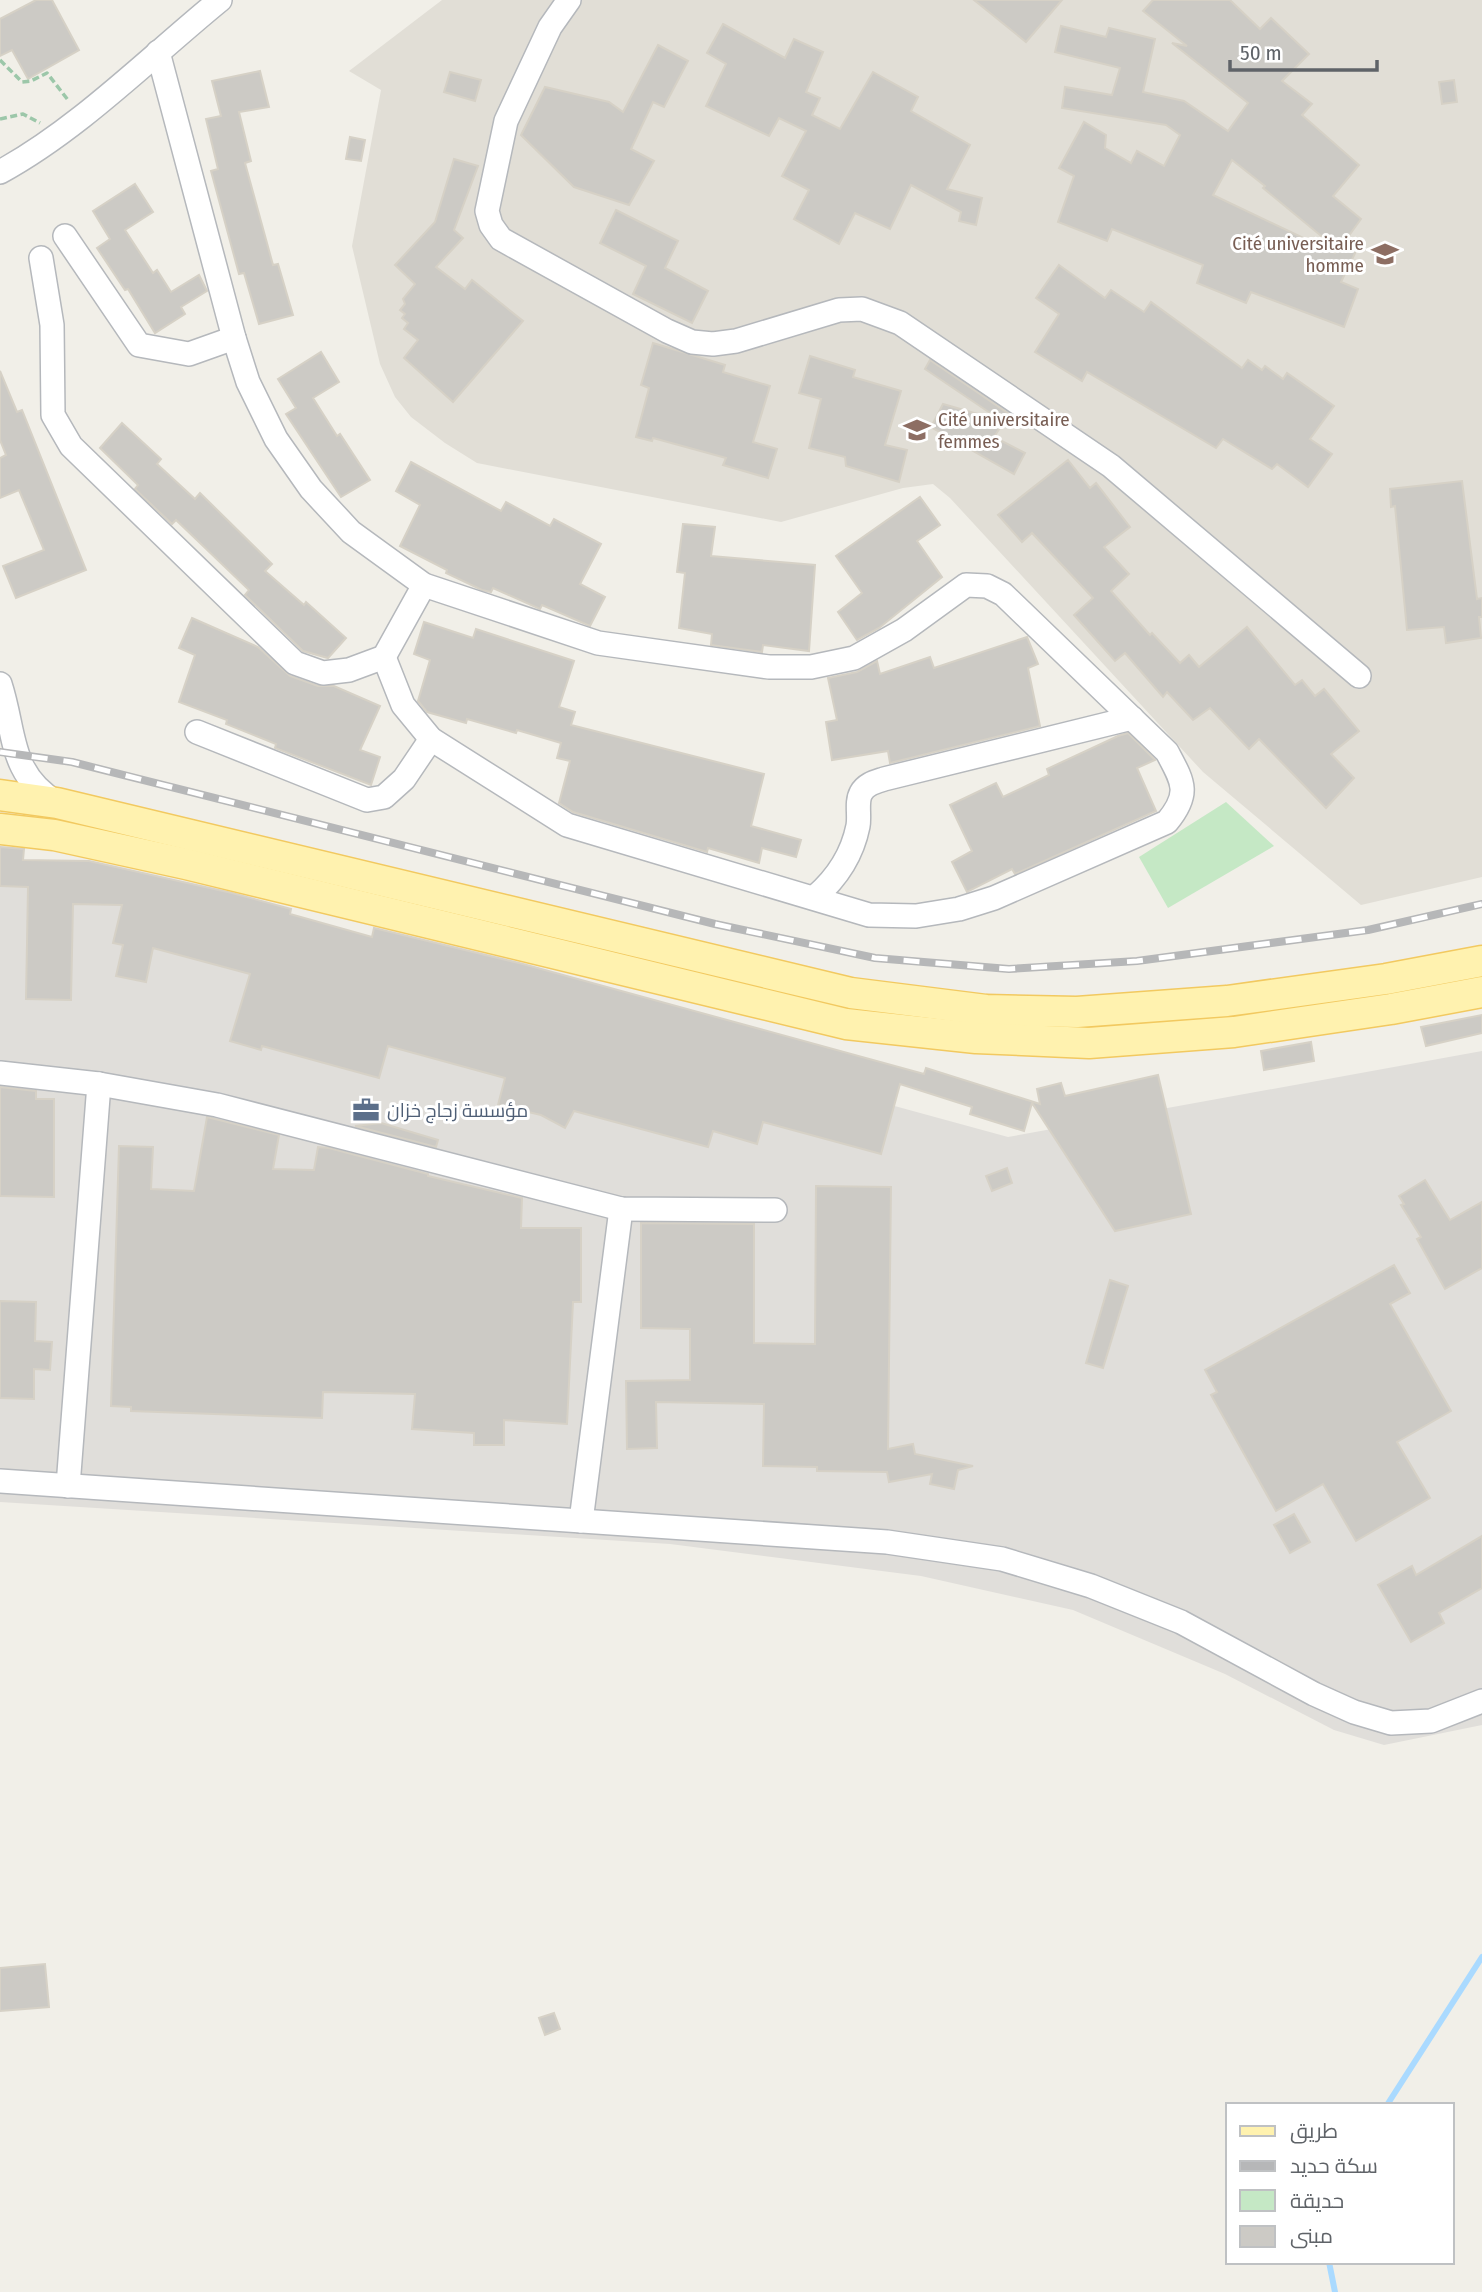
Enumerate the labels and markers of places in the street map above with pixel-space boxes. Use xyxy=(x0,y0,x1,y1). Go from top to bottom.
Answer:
place label: Cité universitaire homme xyxy=(1232,232,1364,277)
school or university icon: Cité universitaire homme xyxy=(1370,239,1400,269)
place label: Cité universitaire femmes xyxy=(938,408,1070,453)
school or university icon: Cité universitaire femmes xyxy=(902,415,932,445)
office icon: مؤسسة زجاج خزان xyxy=(351,1095,381,1125)
place label: مؤسسة زجاج خزان xyxy=(387,1099,528,1124)

